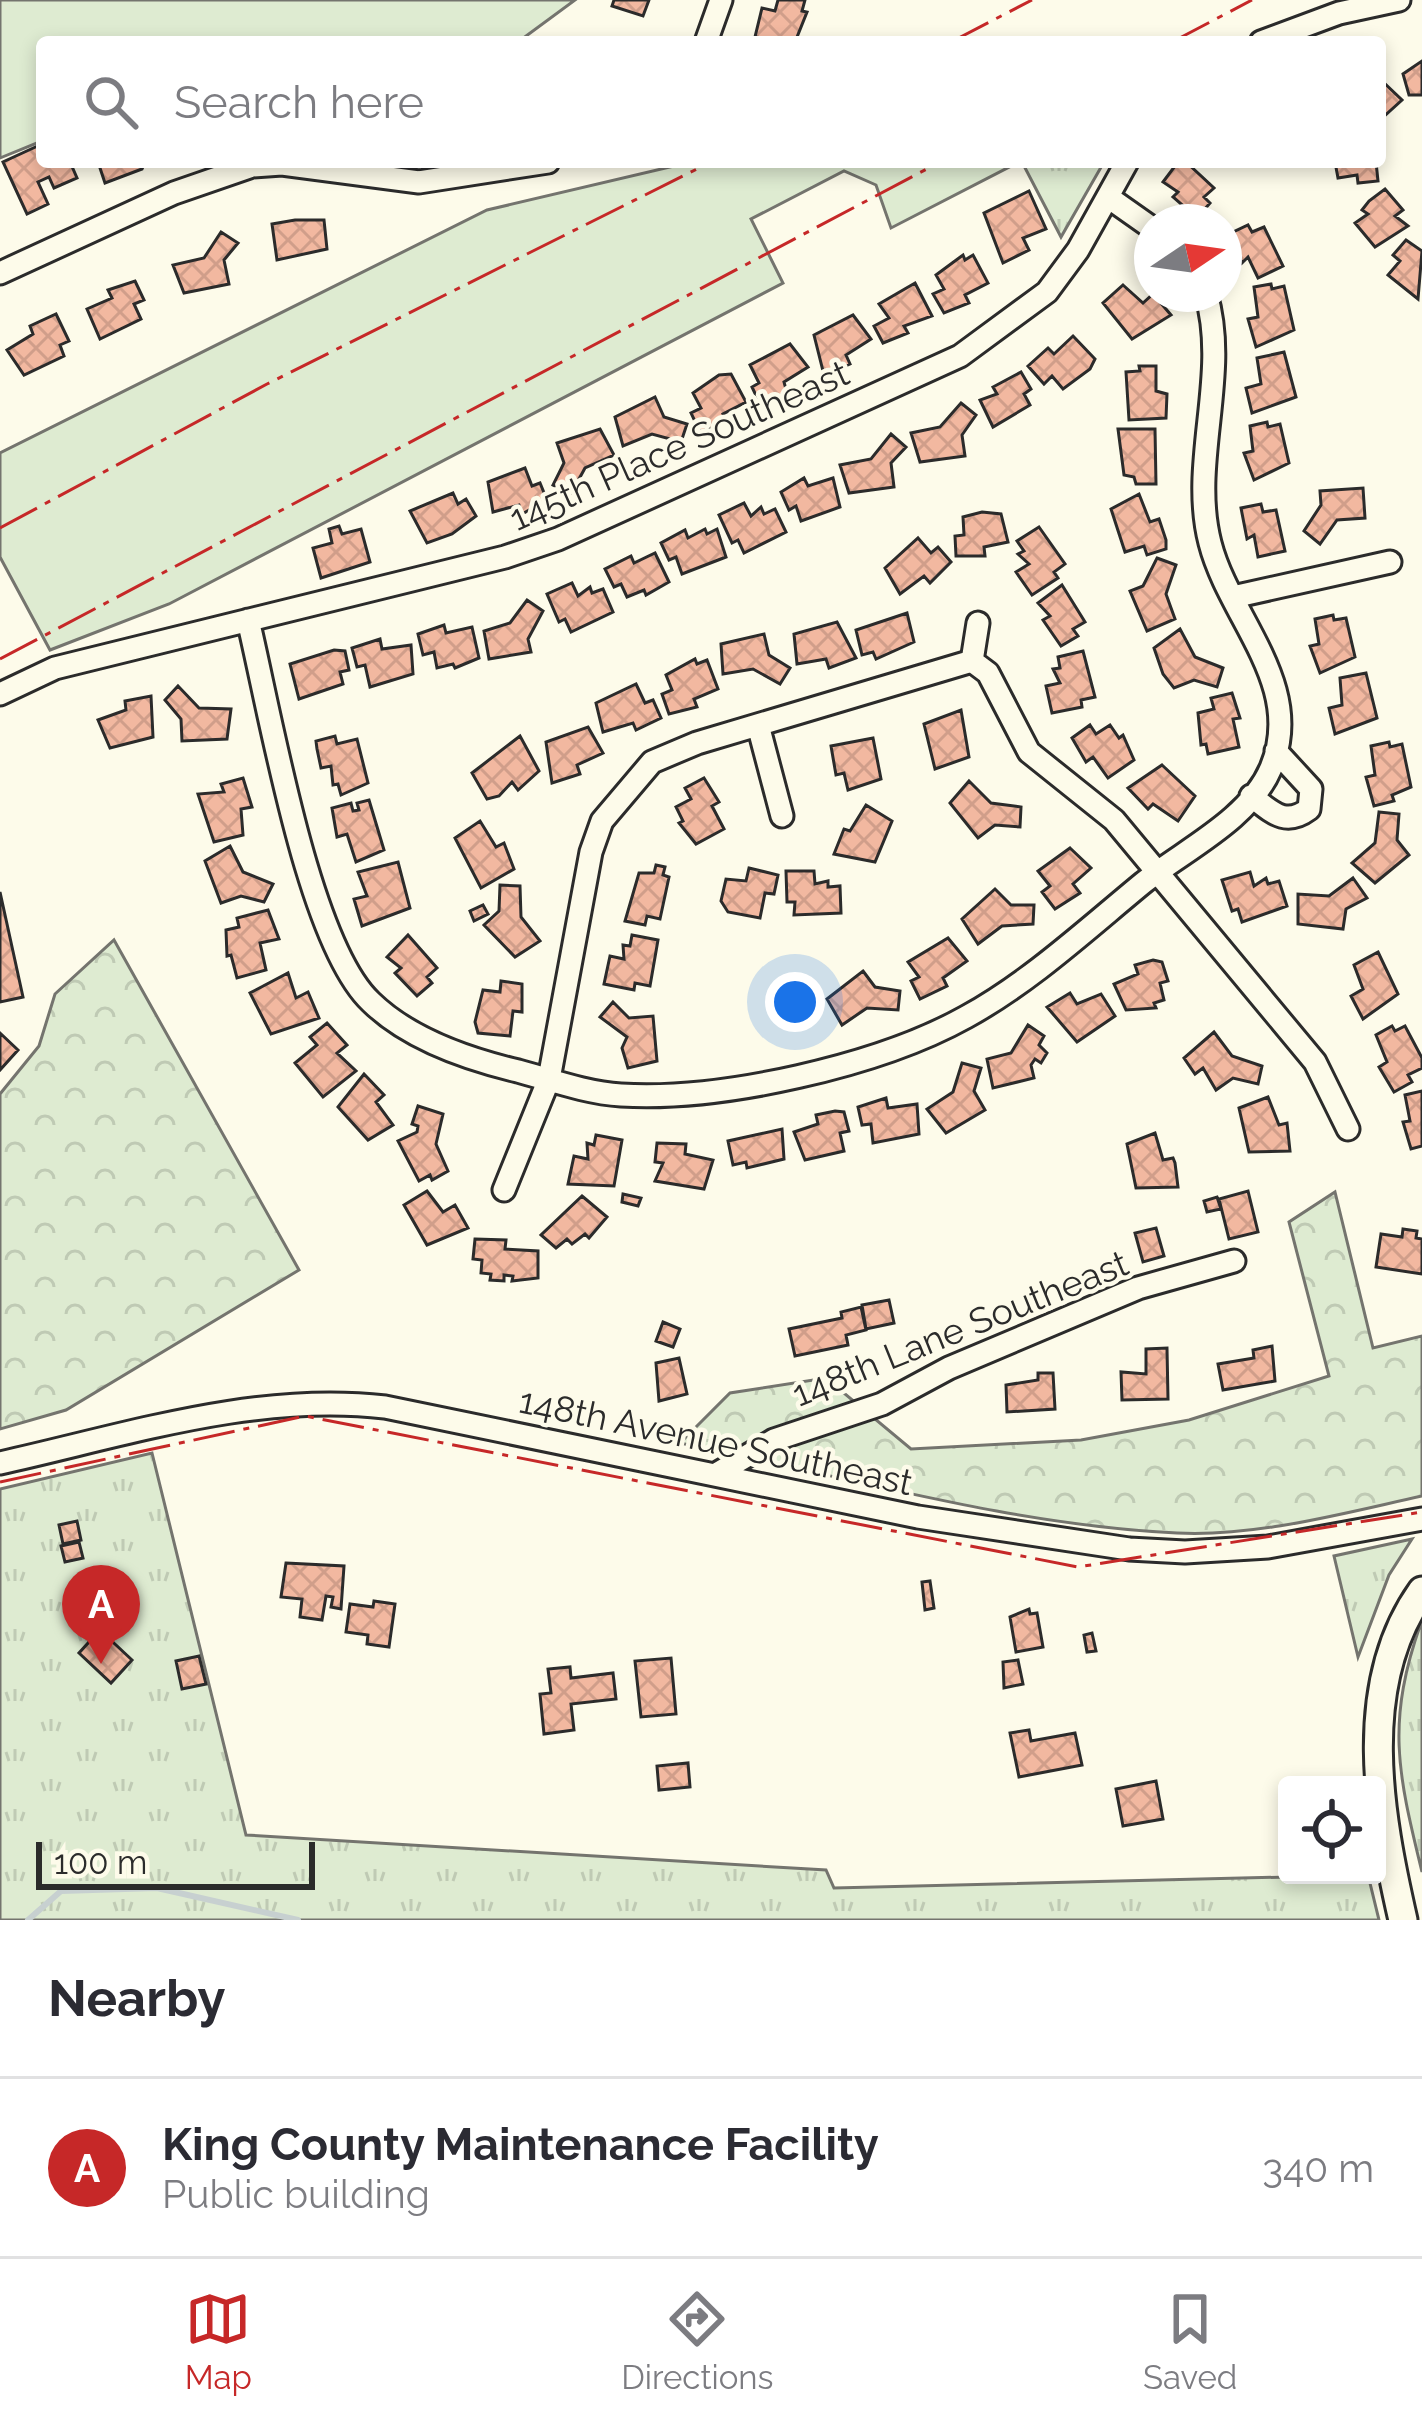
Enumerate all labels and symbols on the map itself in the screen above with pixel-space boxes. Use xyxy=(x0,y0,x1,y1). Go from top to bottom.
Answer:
north arrow xyxy=(1134,204,1242,312)
street label: 145th Place Southeast xyxy=(503,351,855,539)
your location xyxy=(765,972,825,1032)
street label: 148th Lane Southeast xyxy=(786,1241,1134,1415)
street label: 148th Avenue Southeast xyxy=(516,1379,916,1503)
pin: A xyxy=(62,1565,140,1664)
scale bar xyxy=(36,1836,315,1889)

